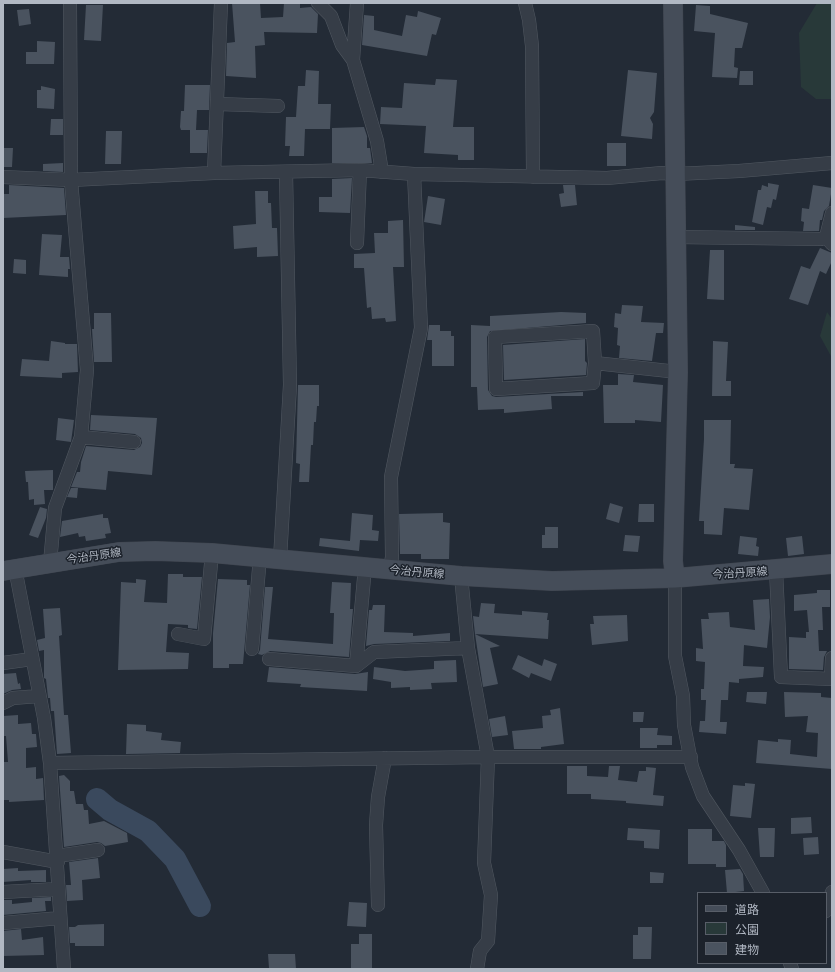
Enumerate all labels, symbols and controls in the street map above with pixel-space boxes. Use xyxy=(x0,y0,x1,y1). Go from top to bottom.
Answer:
street label: 今治丹原線 xyxy=(66,546,122,566)
street label: 今治丹原線 xyxy=(389,563,445,581)
street label: 今治丹原線 xyxy=(712,564,768,582)
legend xyxy=(697,892,827,964)
text: 道路 xyxy=(735,903,759,916)
text: 公園 xyxy=(735,923,759,936)
text: 建物 xyxy=(735,943,759,956)

